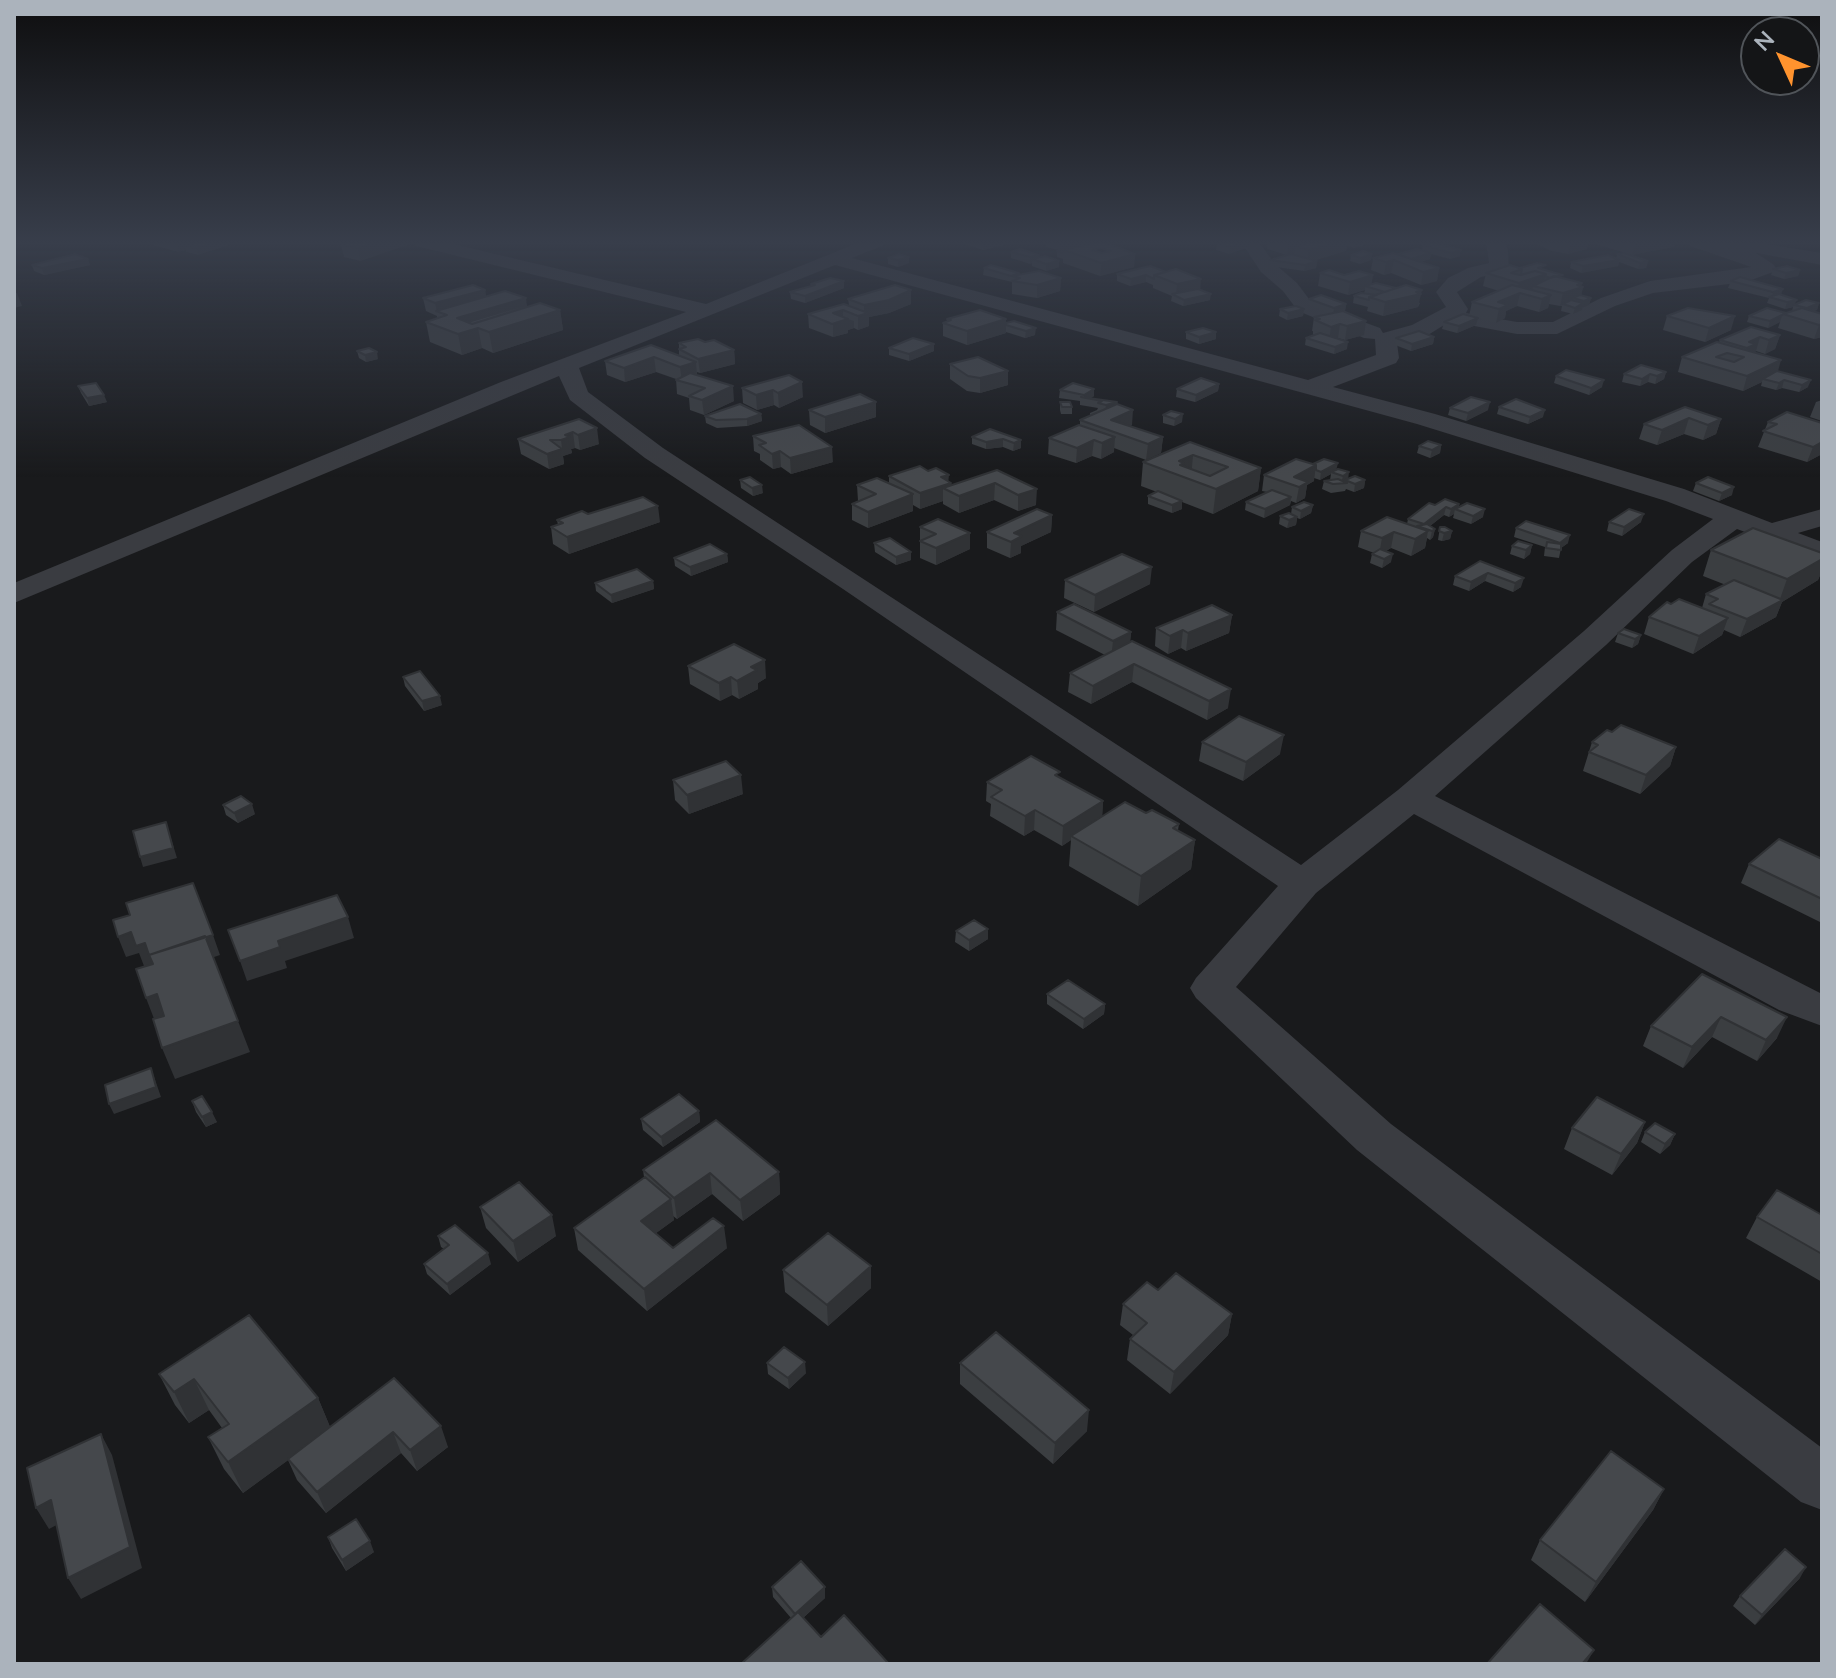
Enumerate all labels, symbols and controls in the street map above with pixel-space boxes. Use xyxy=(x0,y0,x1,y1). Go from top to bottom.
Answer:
north arrow xyxy=(1740,16,1820,96)
text: N xyxy=(1748,25,1779,56)

